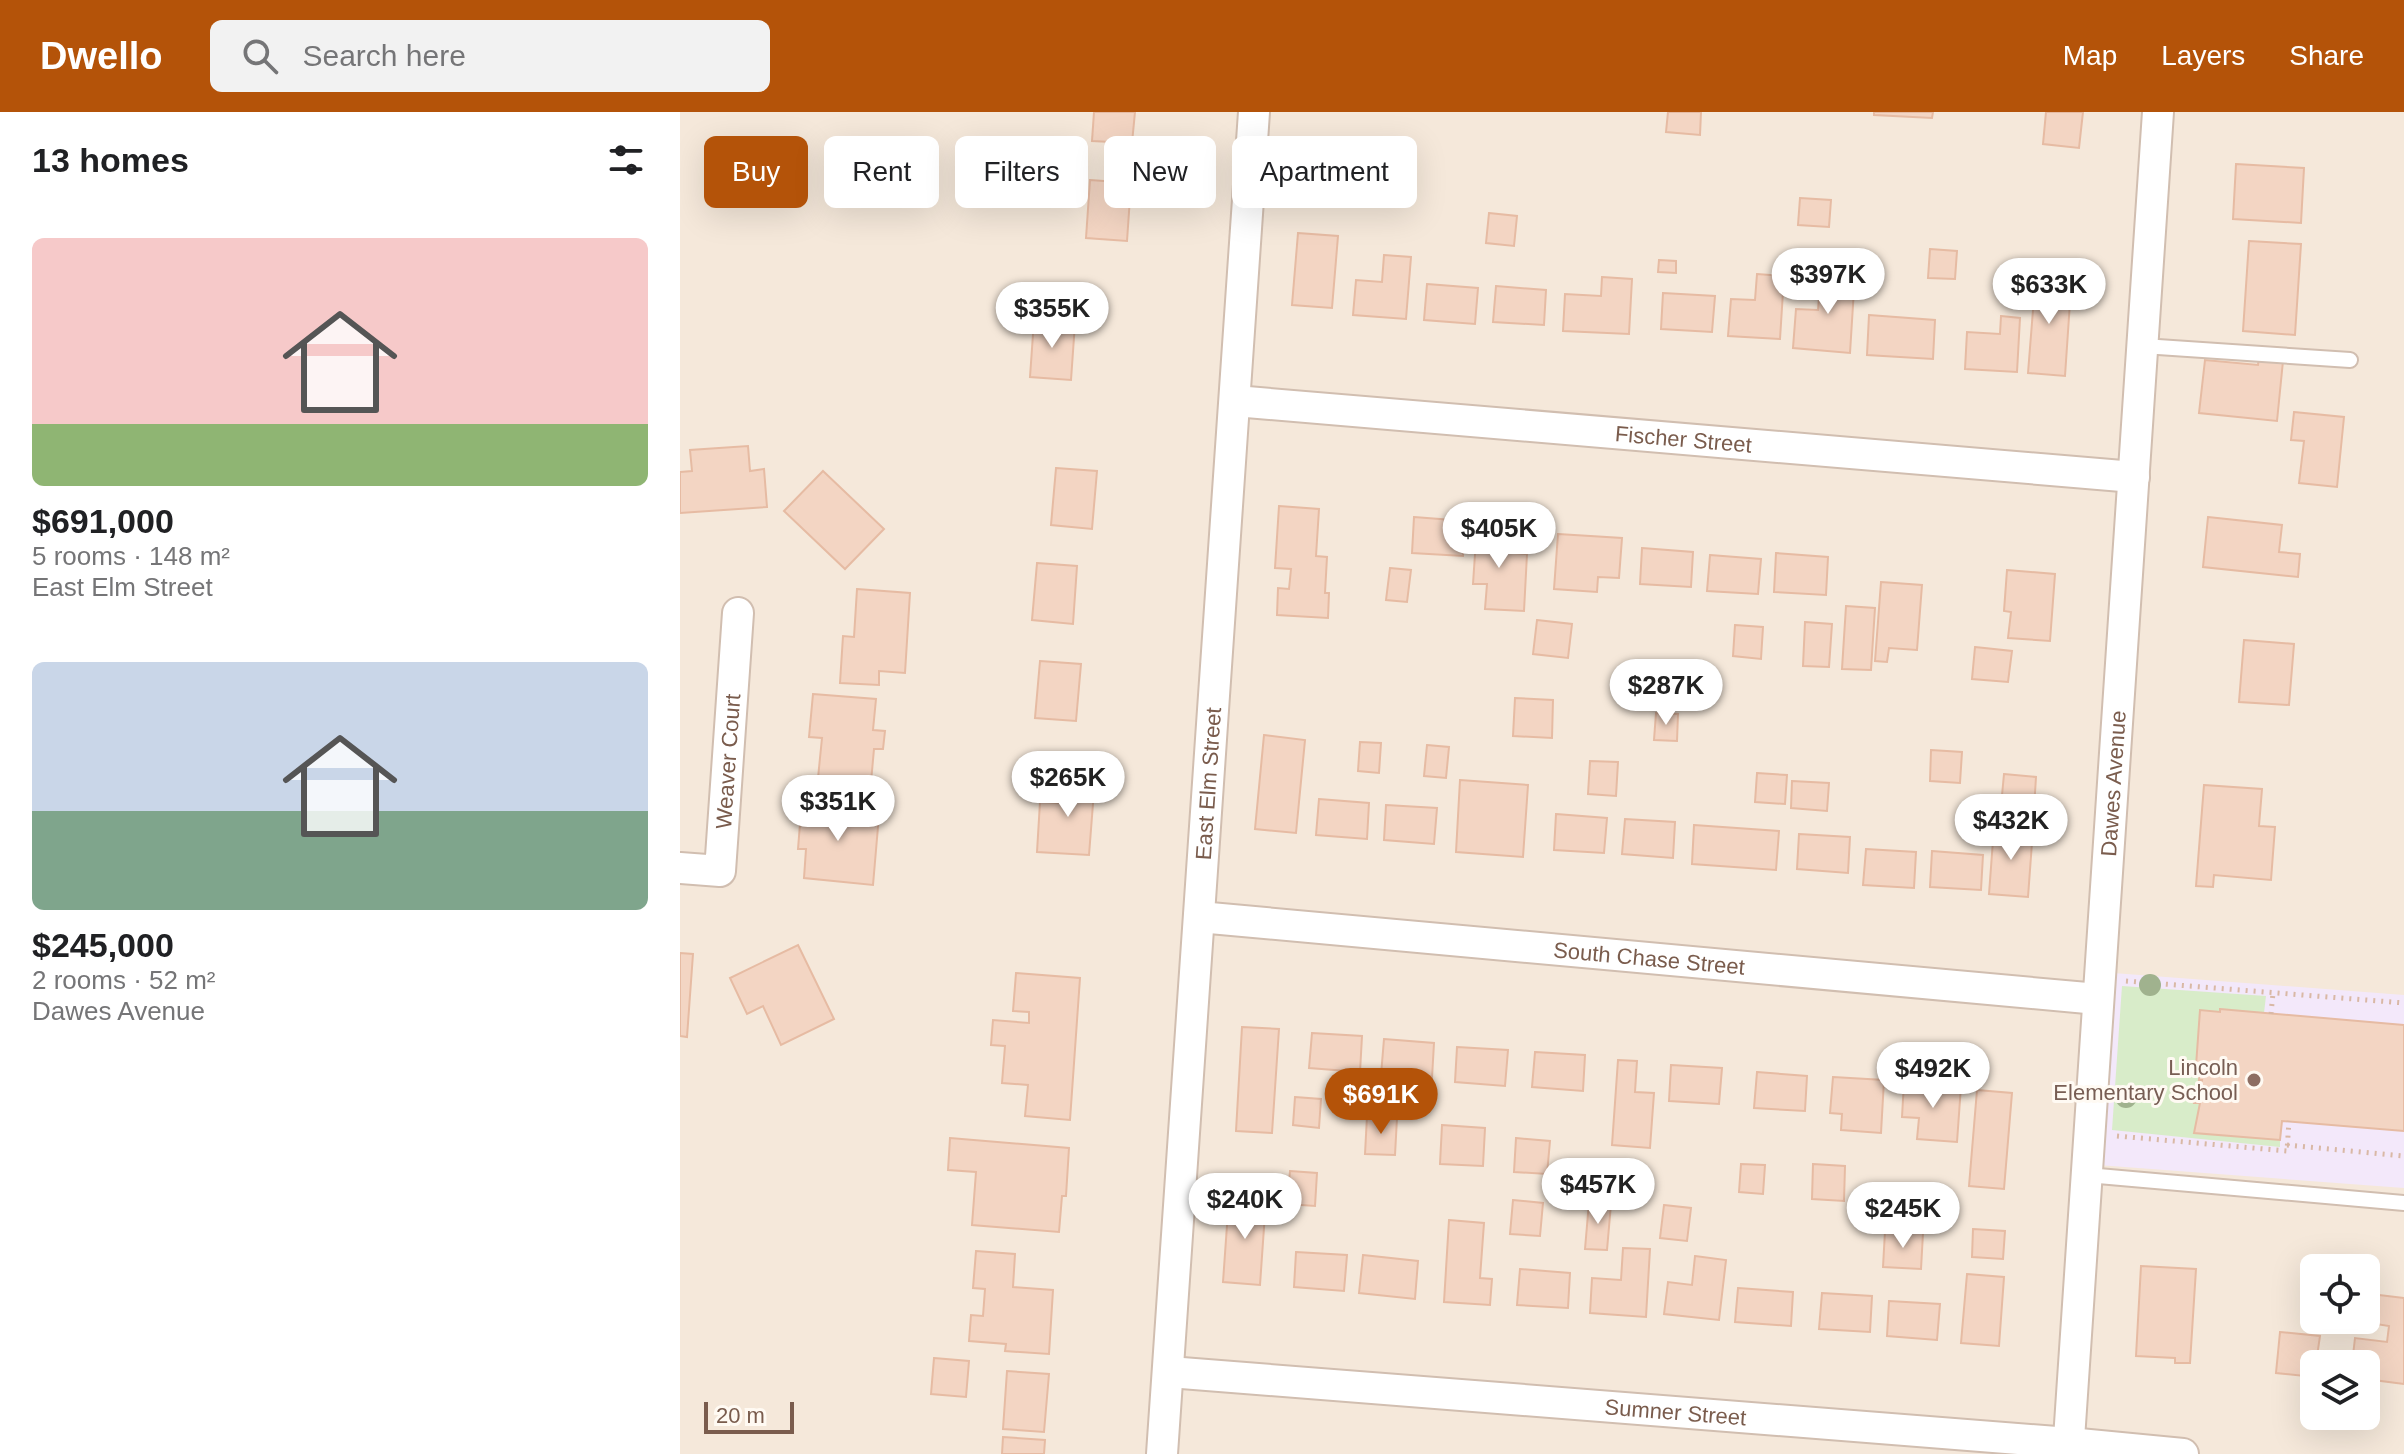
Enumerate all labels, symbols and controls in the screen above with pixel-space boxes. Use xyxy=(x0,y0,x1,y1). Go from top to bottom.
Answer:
search box xyxy=(210,20,770,92)
icon: search xyxy=(238,34,282,78)
text: Dwello xyxy=(40,35,162,77)
text: Search here xyxy=(302,39,466,72)
text: Map xyxy=(2063,40,2117,71)
text: Layers xyxy=(2161,40,2245,71)
text: Share xyxy=(2289,40,2364,71)
chip: Buy xyxy=(704,136,808,208)
chip: Rent xyxy=(824,136,939,208)
chip: Filters xyxy=(955,136,1088,208)
chip: New xyxy=(1104,136,1216,208)
chip: Apartment xyxy=(1232,136,1417,208)
icon: filters xyxy=(604,138,648,182)
text: 13 homes xyxy=(32,141,189,179)
pin: $397K xyxy=(1772,248,1884,316)
pin: $633K xyxy=(1993,258,2105,326)
text: $397K xyxy=(1790,259,1866,289)
text: $633K xyxy=(2011,269,2087,299)
pin: $355K xyxy=(996,282,1108,350)
icon: home xyxy=(268,290,412,434)
text: $355K xyxy=(1014,293,1090,323)
street label: Fischer Street xyxy=(1614,421,1753,457)
text: $691,000 xyxy=(32,502,174,540)
pin: $405K xyxy=(1443,502,1555,570)
text: $405K xyxy=(1461,513,1537,543)
text: 5 rooms · 148 m² xyxy=(32,541,230,571)
text: East Elm Street xyxy=(32,572,213,602)
pin: $287K xyxy=(1610,659,1722,727)
text: $287K xyxy=(1628,670,1704,700)
street label: Weaver Court xyxy=(710,693,745,830)
street label: East Elm Street xyxy=(1190,706,1226,861)
street label: Dawes Avenue xyxy=(2096,710,2130,857)
icon: home xyxy=(268,714,412,858)
pin: $265K xyxy=(1012,751,1124,819)
text: $265K xyxy=(1030,762,1106,792)
pin: $351K xyxy=(782,775,894,843)
text: $351K xyxy=(800,786,876,816)
pin: $432K xyxy=(1955,794,2067,862)
text: $432K xyxy=(1973,805,2049,835)
text: $245,000 xyxy=(32,926,174,964)
street label: South Chase Street xyxy=(1552,937,1746,979)
text: 2 rooms · 52 m² xyxy=(32,965,216,995)
text: Dawes Avenue xyxy=(32,996,205,1026)
pin: $492K xyxy=(1877,1042,1989,1110)
text: $492K xyxy=(1895,1053,1971,1083)
place label: Lincoln Elementary School xyxy=(2053,1055,2238,1105)
pin: $691K xyxy=(1325,1068,1437,1136)
marker: Lincoln Elementary School xyxy=(2245,1071,2263,1089)
text: $691K xyxy=(1343,1079,1419,1109)
pin: $457K xyxy=(1542,1158,1654,1226)
text: $457K xyxy=(1560,1169,1636,1199)
pin: $240K xyxy=(1189,1173,1301,1241)
pin: $245K xyxy=(1847,1182,1959,1250)
text: $240K xyxy=(1207,1184,1283,1214)
text: $245K xyxy=(1865,1193,1941,1223)
map controls xyxy=(2300,1254,2380,1430)
button: locate xyxy=(2300,1254,2380,1334)
button: layers xyxy=(2300,1350,2380,1430)
street label: Sumner Street xyxy=(1604,1394,1747,1430)
scale bar xyxy=(704,1398,794,1434)
text: 20 m xyxy=(716,1403,765,1428)

